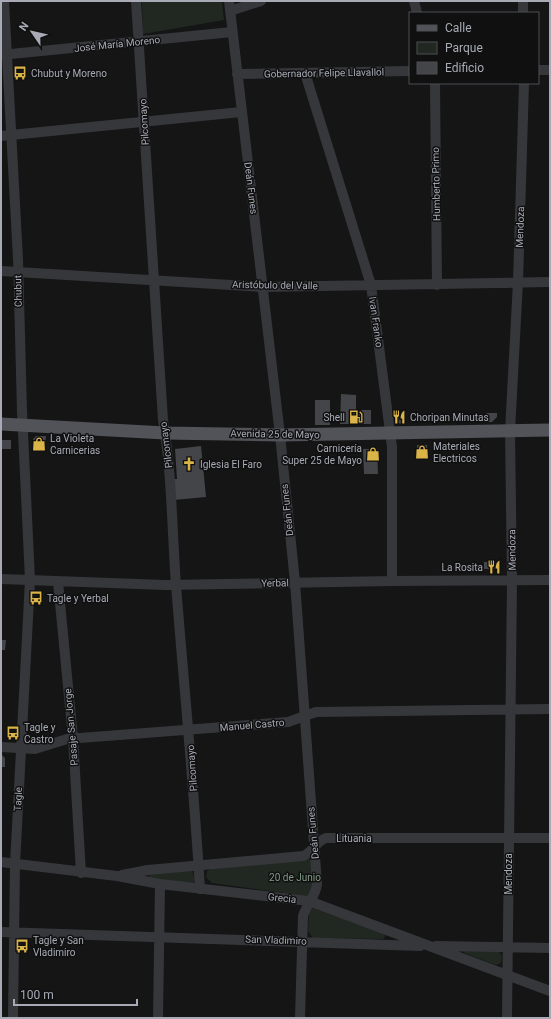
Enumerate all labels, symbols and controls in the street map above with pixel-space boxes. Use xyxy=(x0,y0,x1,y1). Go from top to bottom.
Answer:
north arrow xyxy=(12,12,52,52)
legend xyxy=(409,12,539,84)
text: N xyxy=(17,20,32,34)
text: Calle xyxy=(445,21,472,35)
street label: José María Moreno xyxy=(73,34,161,54)
text: Parque xyxy=(445,41,483,55)
text: Edificio xyxy=(445,61,484,75)
bus stop icon: Chubut y Moreno xyxy=(12,65,28,81)
street label: Gobernador Felipe Llavallol xyxy=(264,66,384,80)
place label: Chubut y Moreno xyxy=(31,68,107,79)
street label: Pilcomayo xyxy=(137,98,151,146)
street label: Humberto Primo xyxy=(430,147,442,221)
street label: Deán Funes xyxy=(242,161,260,215)
street label: Mendoza xyxy=(514,206,526,248)
street label: Chubut xyxy=(12,275,24,307)
street label: Aristóbulo del Valle xyxy=(232,279,318,291)
street label: Ivan Franko xyxy=(367,296,385,348)
fuel station icon: Shell xyxy=(348,409,364,425)
restaurant icon: Choripan Minutas xyxy=(391,409,407,425)
place label: Shell xyxy=(323,412,345,423)
place label: Choripan Minutas xyxy=(410,412,489,423)
street label: Pilcomayo xyxy=(158,421,174,469)
street label: Avenida 25 de Mayo xyxy=(230,428,320,440)
place label: La Violeta Carnicerias xyxy=(50,433,100,456)
shop icon: La Violeta Carnicerias xyxy=(31,436,47,452)
place label: Materiales Electricos xyxy=(433,441,480,464)
place label: Carnicería Super 25 de Mayo xyxy=(282,443,362,466)
shop icon: Materiales Electricos xyxy=(414,444,430,460)
shop icon: Carnicería Super 25 de Mayo xyxy=(365,446,381,462)
church icon: Iglesia El Faro xyxy=(181,456,197,472)
place label: Iglesia El Faro xyxy=(200,459,262,470)
street label: Deán Funes xyxy=(279,483,295,537)
street label: Mendoza xyxy=(506,529,518,571)
restaurant icon: La Rosita xyxy=(486,559,502,575)
place label: La Rosita xyxy=(442,562,483,573)
street label: Yerbal xyxy=(261,577,289,589)
bus stop icon: Tagle y Yerbal xyxy=(28,590,44,606)
place label: Tagle y Yerbal xyxy=(47,593,109,604)
street label: Pasaje San Jorge xyxy=(62,688,80,766)
street label: Manuel Castro xyxy=(219,717,285,733)
place label: Tagle y Castro xyxy=(24,722,56,745)
bus stop icon: Tagle y Castro xyxy=(5,725,21,741)
street label: Pilcomayo xyxy=(185,744,199,792)
street label: Tagle xyxy=(12,787,24,811)
street label: Deán Funes xyxy=(305,807,321,859)
street label: Lituania xyxy=(336,833,372,844)
street label: Mendoza xyxy=(503,853,514,895)
park label: 20 de Junio xyxy=(269,872,321,883)
street label: Grecia xyxy=(267,891,297,905)
street label: San Vladimiro xyxy=(245,933,307,947)
place label: Tagle y San Vladimiro xyxy=(33,935,84,958)
bus stop icon: Tagle y San Vladimiro xyxy=(14,938,30,954)
scale bar xyxy=(14,981,137,1007)
text: 100 m xyxy=(20,988,54,1002)

